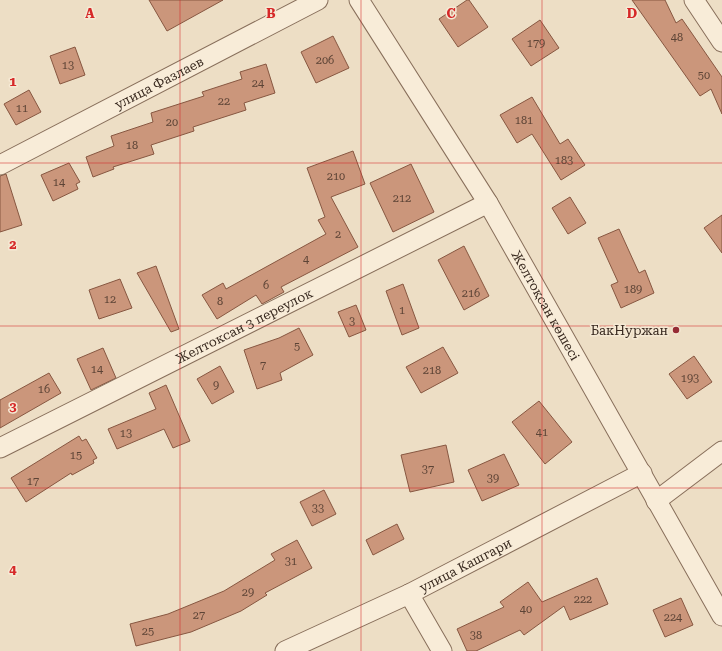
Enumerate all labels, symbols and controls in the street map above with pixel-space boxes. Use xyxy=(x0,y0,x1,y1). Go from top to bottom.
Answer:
text: A xyxy=(85,6,95,21)
text: B xyxy=(266,6,276,21)
text: C xyxy=(446,6,456,21)
text: D xyxy=(627,6,637,21)
house number: 48 xyxy=(671,31,683,44)
house number: 179 xyxy=(527,37,545,50)
street label: улица Фазлаев xyxy=(112,53,206,112)
house number: 206 xyxy=(316,54,334,67)
house number: 13 xyxy=(62,59,74,72)
house number: 50 xyxy=(698,69,710,82)
text: 1 xyxy=(9,74,17,89)
house number: 24 xyxy=(252,77,265,90)
house number: 22 xyxy=(218,95,230,108)
house number: 11 xyxy=(16,102,28,115)
house number: 181 xyxy=(515,114,533,127)
house number: 20 xyxy=(166,116,178,129)
house number: 18 xyxy=(126,139,138,152)
house number: 183 xyxy=(555,154,573,167)
house number: 210 xyxy=(327,170,345,183)
house number: 14 xyxy=(53,176,66,189)
house number: 212 xyxy=(393,192,411,205)
house number: 2 xyxy=(335,228,341,241)
text: 2 xyxy=(9,237,17,252)
street label: Желтоқсан көшесі xyxy=(509,247,583,363)
house number: 4 xyxy=(303,253,310,266)
house number: 6 xyxy=(263,279,269,292)
house number: 189 xyxy=(624,283,642,296)
street label: Желтоксан 3 переулок xyxy=(173,285,315,366)
house number: 216 xyxy=(462,287,480,300)
house number: 12 xyxy=(104,293,116,306)
house number: 8 xyxy=(217,295,223,308)
house number: 1 xyxy=(399,304,405,317)
house number: 3 xyxy=(349,315,355,328)
place label: БакНуржан xyxy=(591,323,668,338)
marker: БакНуржан xyxy=(671,325,681,335)
house number: 5 xyxy=(294,340,300,353)
house number: 7 xyxy=(260,359,266,372)
house number: 14 xyxy=(91,363,104,376)
house number: 218 xyxy=(423,364,441,377)
house number: 193 xyxy=(681,372,699,385)
house number: 9 xyxy=(213,379,219,392)
house number: 16 xyxy=(38,383,50,396)
text: 3 xyxy=(9,399,17,414)
house number: 41 xyxy=(536,426,548,439)
house number: 13 xyxy=(120,427,132,440)
house number: 15 xyxy=(70,449,82,462)
house number: 37 xyxy=(422,463,434,476)
house number: 39 xyxy=(487,472,499,485)
house number: 17 xyxy=(27,475,39,488)
house number: 33 xyxy=(312,502,324,515)
street label: улица Кашгари xyxy=(417,534,514,595)
house number: 31 xyxy=(285,555,297,568)
text: 4 xyxy=(9,562,17,577)
house number: 29 xyxy=(242,586,254,599)
house number: 222 xyxy=(574,593,592,606)
house number: 40 xyxy=(520,603,532,616)
house number: 27 xyxy=(193,609,205,622)
house number: 224 xyxy=(664,611,683,624)
house number: 25 xyxy=(142,625,154,638)
house number: 38 xyxy=(470,629,482,642)

